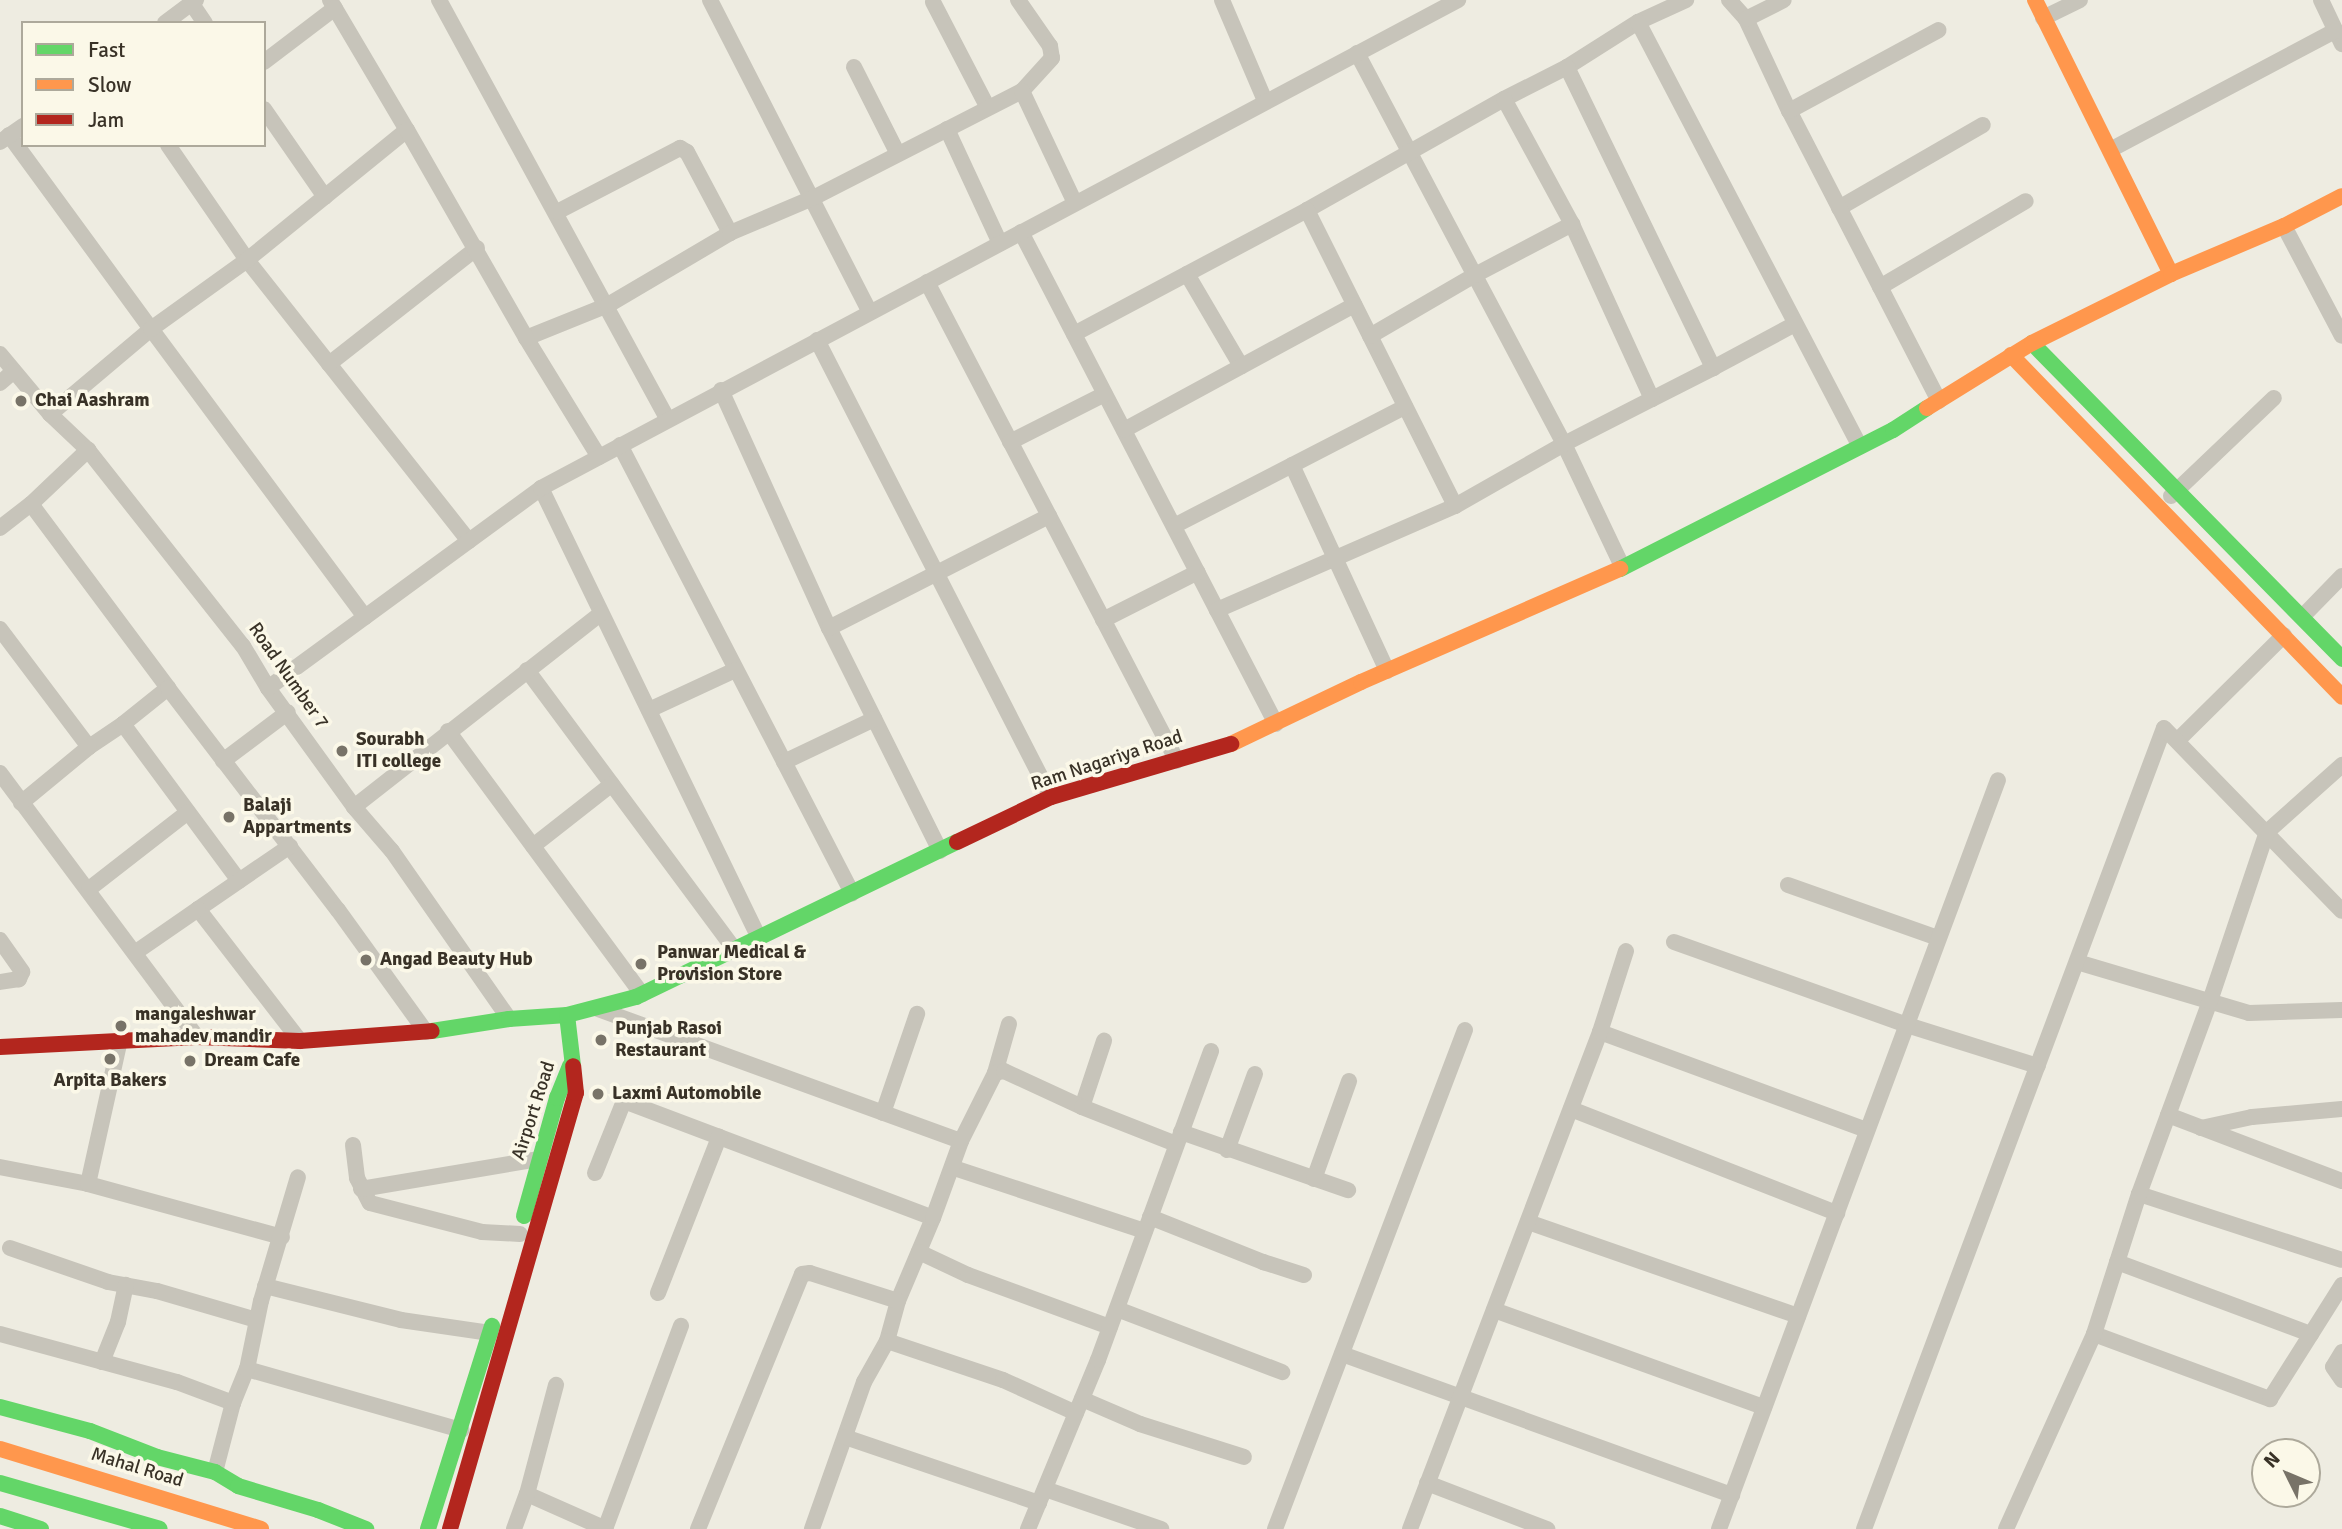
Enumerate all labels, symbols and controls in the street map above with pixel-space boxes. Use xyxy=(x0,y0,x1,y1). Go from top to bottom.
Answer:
legend xyxy=(21,21,266,147)
text: Fast xyxy=(88,37,125,63)
text: Slow xyxy=(88,72,132,98)
text: Jam xyxy=(88,107,124,133)
place label: Chai Aashram xyxy=(35,390,150,412)
marker: Chai Aashram xyxy=(13,393,29,409)
street label: Road Number 7 xyxy=(243,619,333,733)
street label: Ram Nagariya Road xyxy=(1028,726,1186,796)
place label: Sourabh ITI college xyxy=(356,729,441,773)
marker: Sourabh ITI college xyxy=(334,743,350,759)
place label: Balaji Appartments xyxy=(243,795,351,839)
marker: Balaji Appartments xyxy=(221,809,237,825)
place label: Panwar Medical & Provision Store xyxy=(657,942,806,986)
place label: Angad Beauty Hub xyxy=(380,949,533,971)
marker: Angad Beauty Hub xyxy=(358,952,374,968)
marker: Panwar Medical & Provision Store xyxy=(631,954,651,974)
place label: mangaleshwar mahadev mandir xyxy=(135,1004,272,1048)
marker: mangaleshwar mahadev mandir xyxy=(113,1018,129,1034)
place label: Punjab Rasoi Restaurant xyxy=(615,1018,722,1062)
marker: Punjab Rasoi Restaurant xyxy=(593,1032,609,1048)
place label: Dream Cafe xyxy=(204,1050,300,1072)
marker: Arpita Bakers xyxy=(102,1051,118,1067)
marker: Dream Cafe xyxy=(182,1053,198,1069)
street label: Airport Road xyxy=(507,1059,561,1163)
place label: Arpita Bakers xyxy=(54,1070,166,1092)
place label: Laxmi Automobile xyxy=(612,1083,761,1105)
marker: Laxmi Automobile xyxy=(590,1086,606,1102)
north arrow xyxy=(2251,1438,2321,1508)
street label: Mahal Road xyxy=(88,1443,186,1493)
text: N xyxy=(2259,1447,2285,1473)

